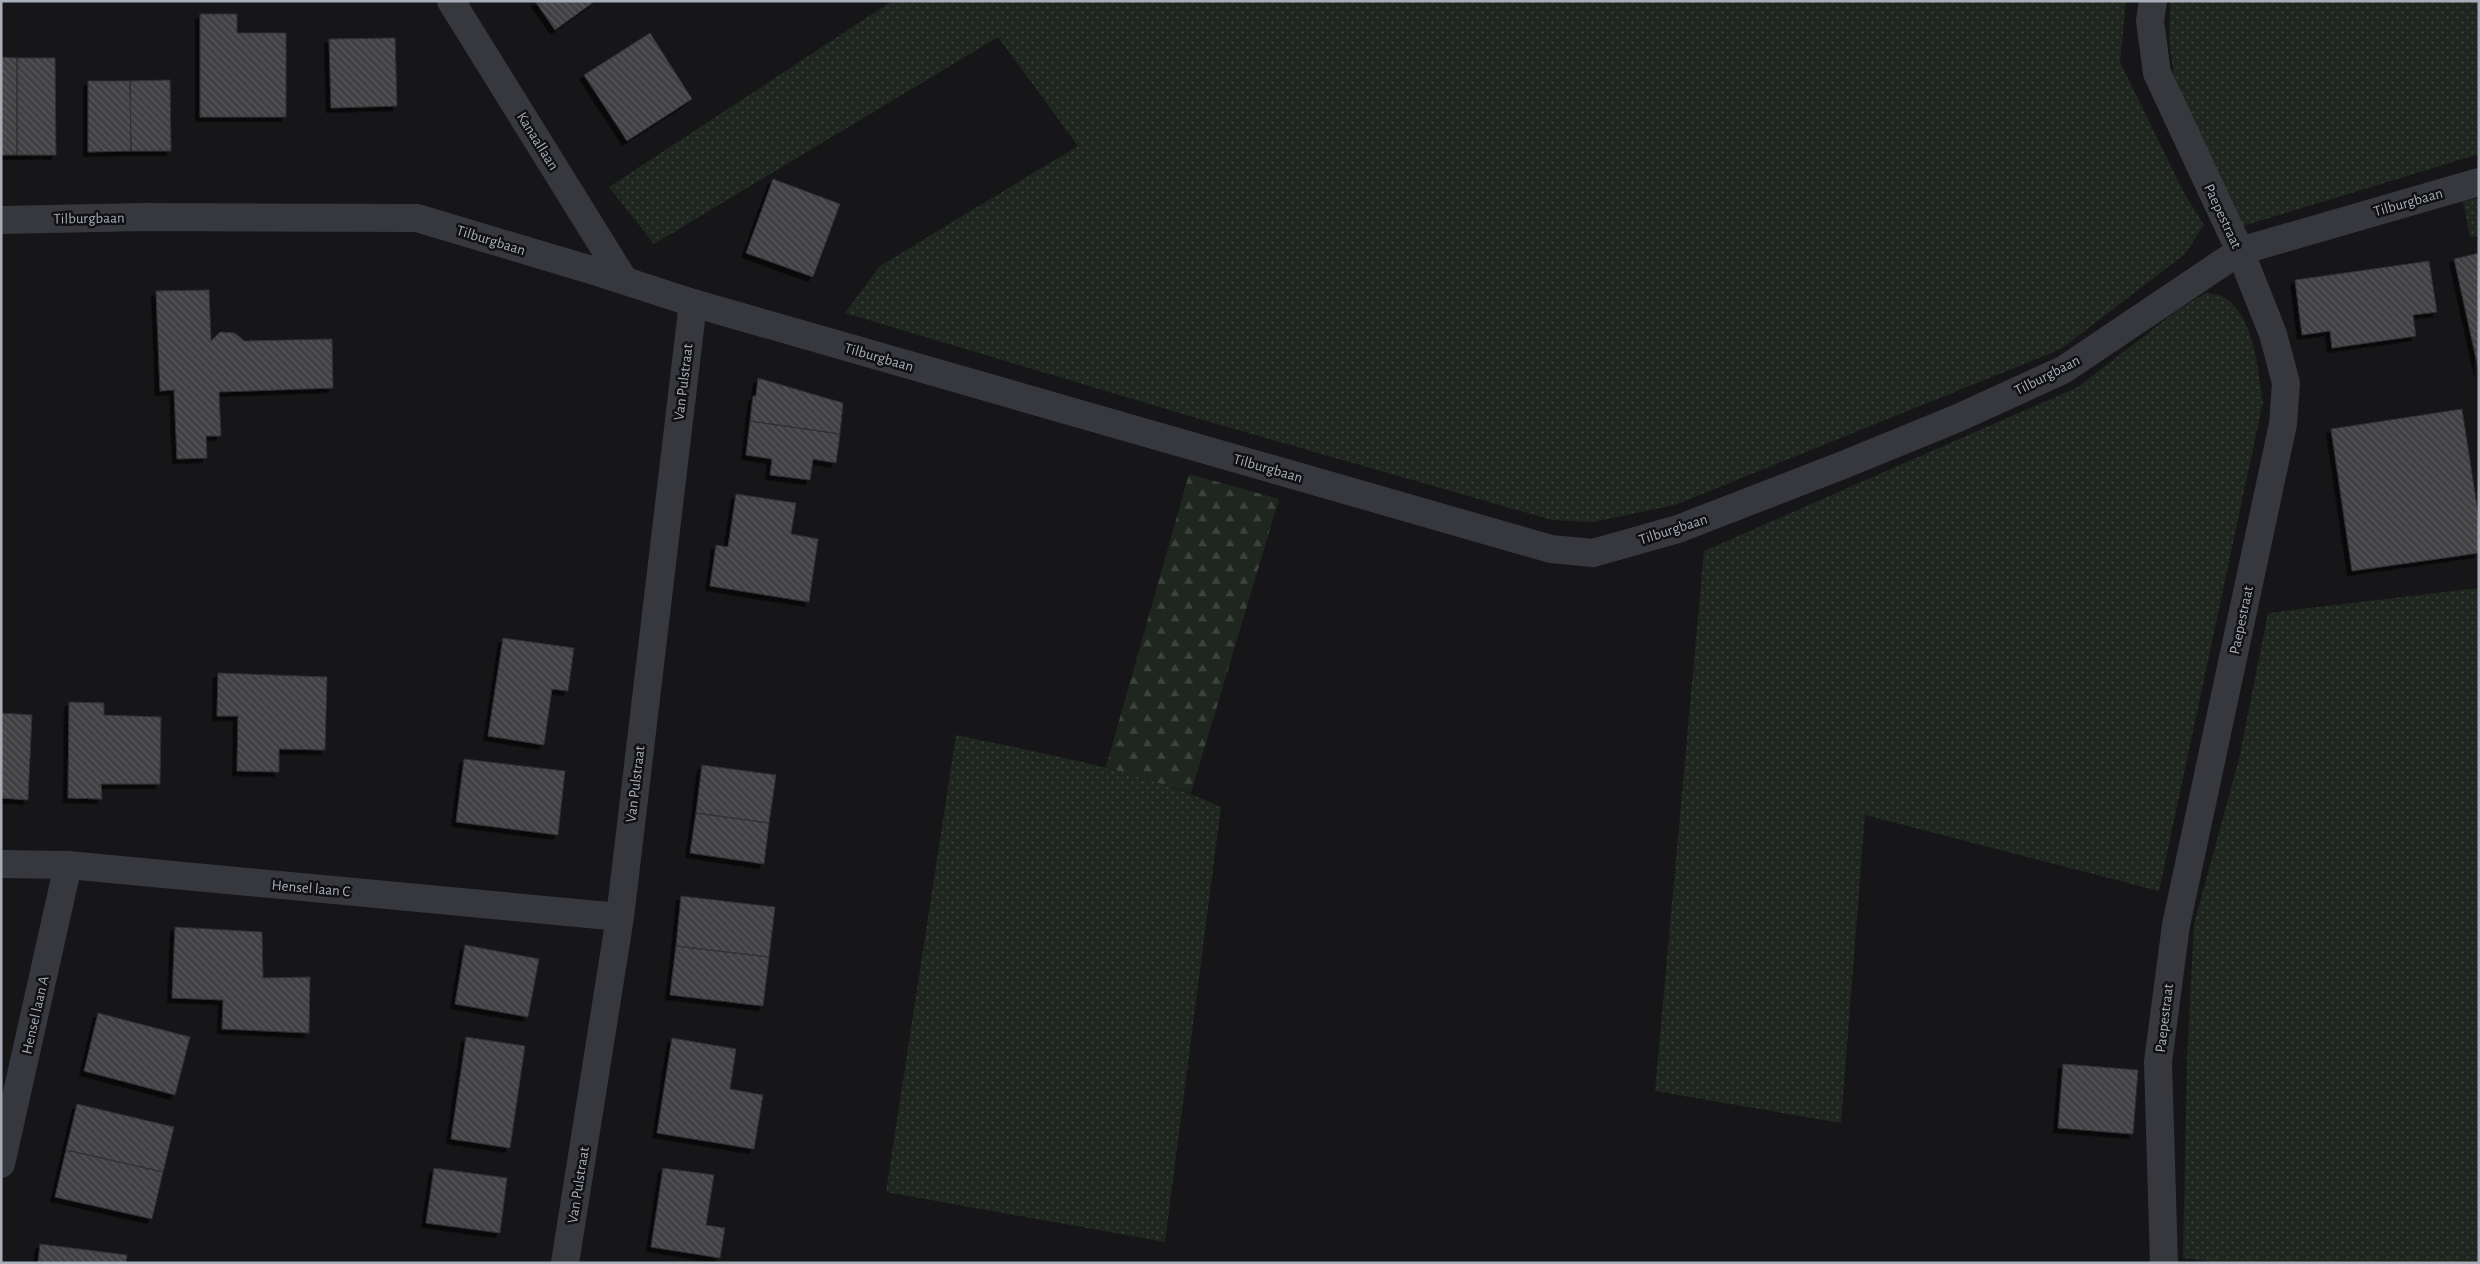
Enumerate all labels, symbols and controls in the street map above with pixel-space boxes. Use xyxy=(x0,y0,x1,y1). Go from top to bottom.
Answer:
street label: Kanaallaan xyxy=(514,110,561,173)
street label: Paepestraat xyxy=(2201,182,2244,251)
street label: Tilburgbaan xyxy=(2372,185,2444,220)
street label: Tilburgbaan xyxy=(53,210,125,227)
street label: Tilburgbaan xyxy=(455,223,527,258)
street label: Tilburgbaan xyxy=(843,340,915,375)
street label: Van Pulstraat xyxy=(671,343,696,421)
street label: Tilburgbaan xyxy=(2012,353,2082,398)
street label: Tilburgbaan xyxy=(1232,451,1304,486)
street label: Tilburgbaan xyxy=(1637,511,1709,548)
street label: Paepestraat xyxy=(2227,584,2256,656)
street label: Van Pulstraat xyxy=(623,745,648,823)
street label: Hensel laan C xyxy=(271,878,351,899)
street label: Hensel laan A xyxy=(19,974,52,1056)
street label: Paepestraat xyxy=(2153,982,2176,1053)
street label: Van Pulstraat xyxy=(565,1146,592,1224)

